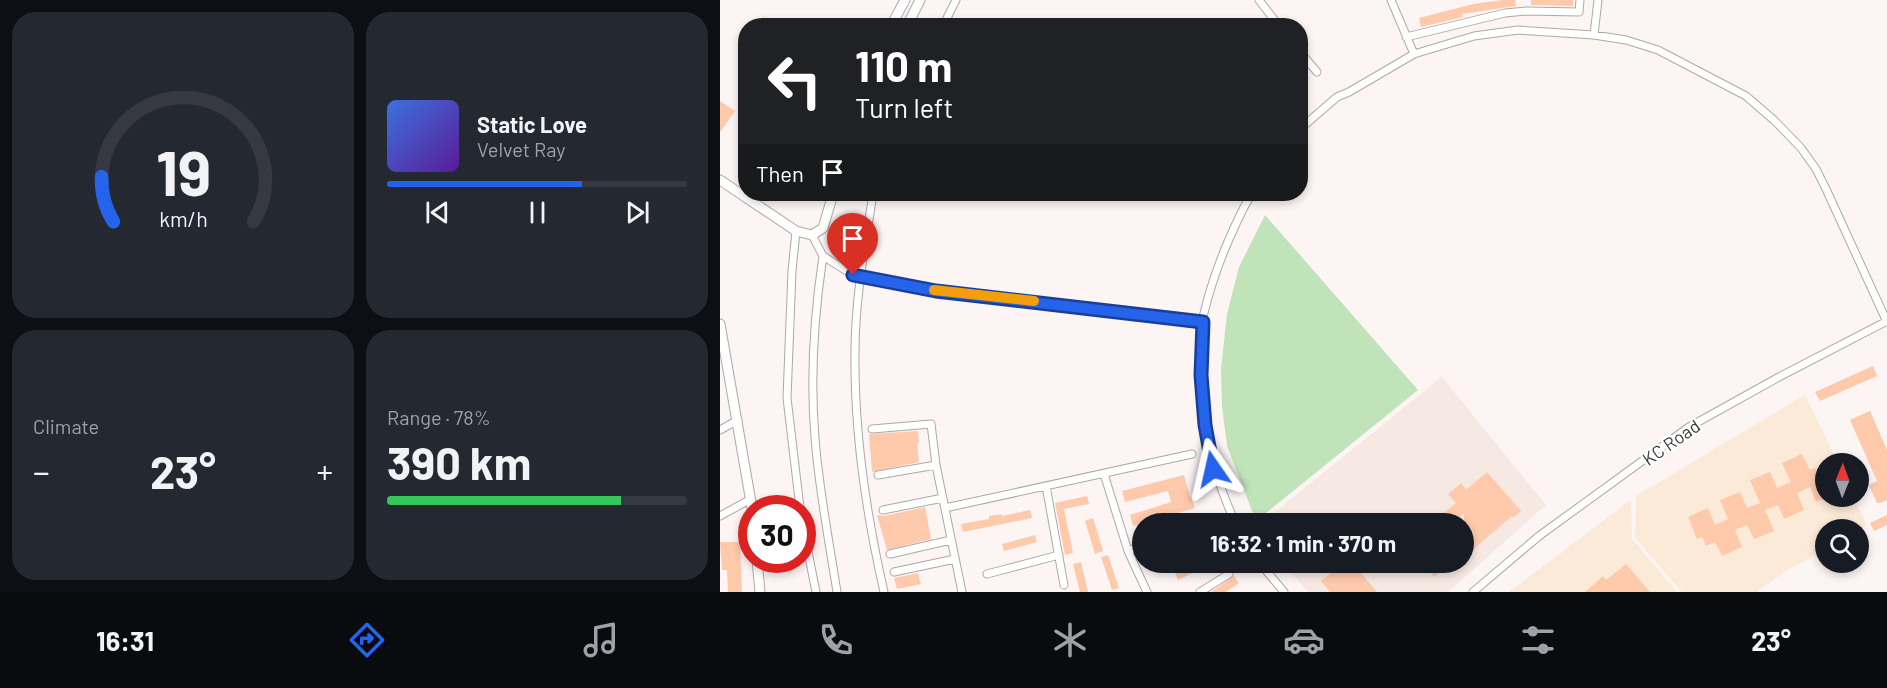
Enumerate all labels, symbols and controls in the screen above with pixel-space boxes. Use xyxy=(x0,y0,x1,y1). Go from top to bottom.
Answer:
text: 110 m xyxy=(855,40,952,90)
icon: left xyxy=(756,42,834,120)
text: Turn left xyxy=(855,91,953,123)
text: Static Love xyxy=(477,111,587,137)
text: 19 xyxy=(155,134,211,208)
text: Velvet Ray xyxy=(477,137,566,161)
icon: arrive xyxy=(816,156,849,189)
text: Then xyxy=(756,160,804,186)
icon: previous xyxy=(421,196,454,229)
icon: pause xyxy=(521,196,554,229)
icon: next xyxy=(621,196,654,229)
text: km/h xyxy=(159,206,207,231)
pin xyxy=(827,213,878,275)
icon: arrive xyxy=(836,222,869,255)
text: Range · 78% xyxy=(387,405,491,429)
text: Climate xyxy=(33,414,99,438)
street label: KC Road xyxy=(1638,414,1704,470)
text: 390 km xyxy=(387,435,531,489)
position arrow xyxy=(1181,437,1245,501)
text: 23° xyxy=(150,444,216,498)
text: − xyxy=(33,451,50,491)
text: + xyxy=(316,451,333,491)
north arrow xyxy=(1815,453,1869,507)
map controls xyxy=(1815,453,1869,573)
speed limit sign: 30 xyxy=(738,495,816,573)
button: search xyxy=(1815,519,1869,573)
text: 16:32 · 1 min · 370 m xyxy=(1210,530,1396,556)
icon: directions xyxy=(346,619,388,661)
icon: music xyxy=(580,619,622,661)
icon: phone xyxy=(815,619,857,661)
icon: climate xyxy=(1049,619,1091,661)
icon: car xyxy=(1283,619,1325,661)
icon: filters xyxy=(1517,619,1559,661)
text: 16:31 xyxy=(96,624,154,656)
text: 23° xyxy=(1751,624,1791,656)

